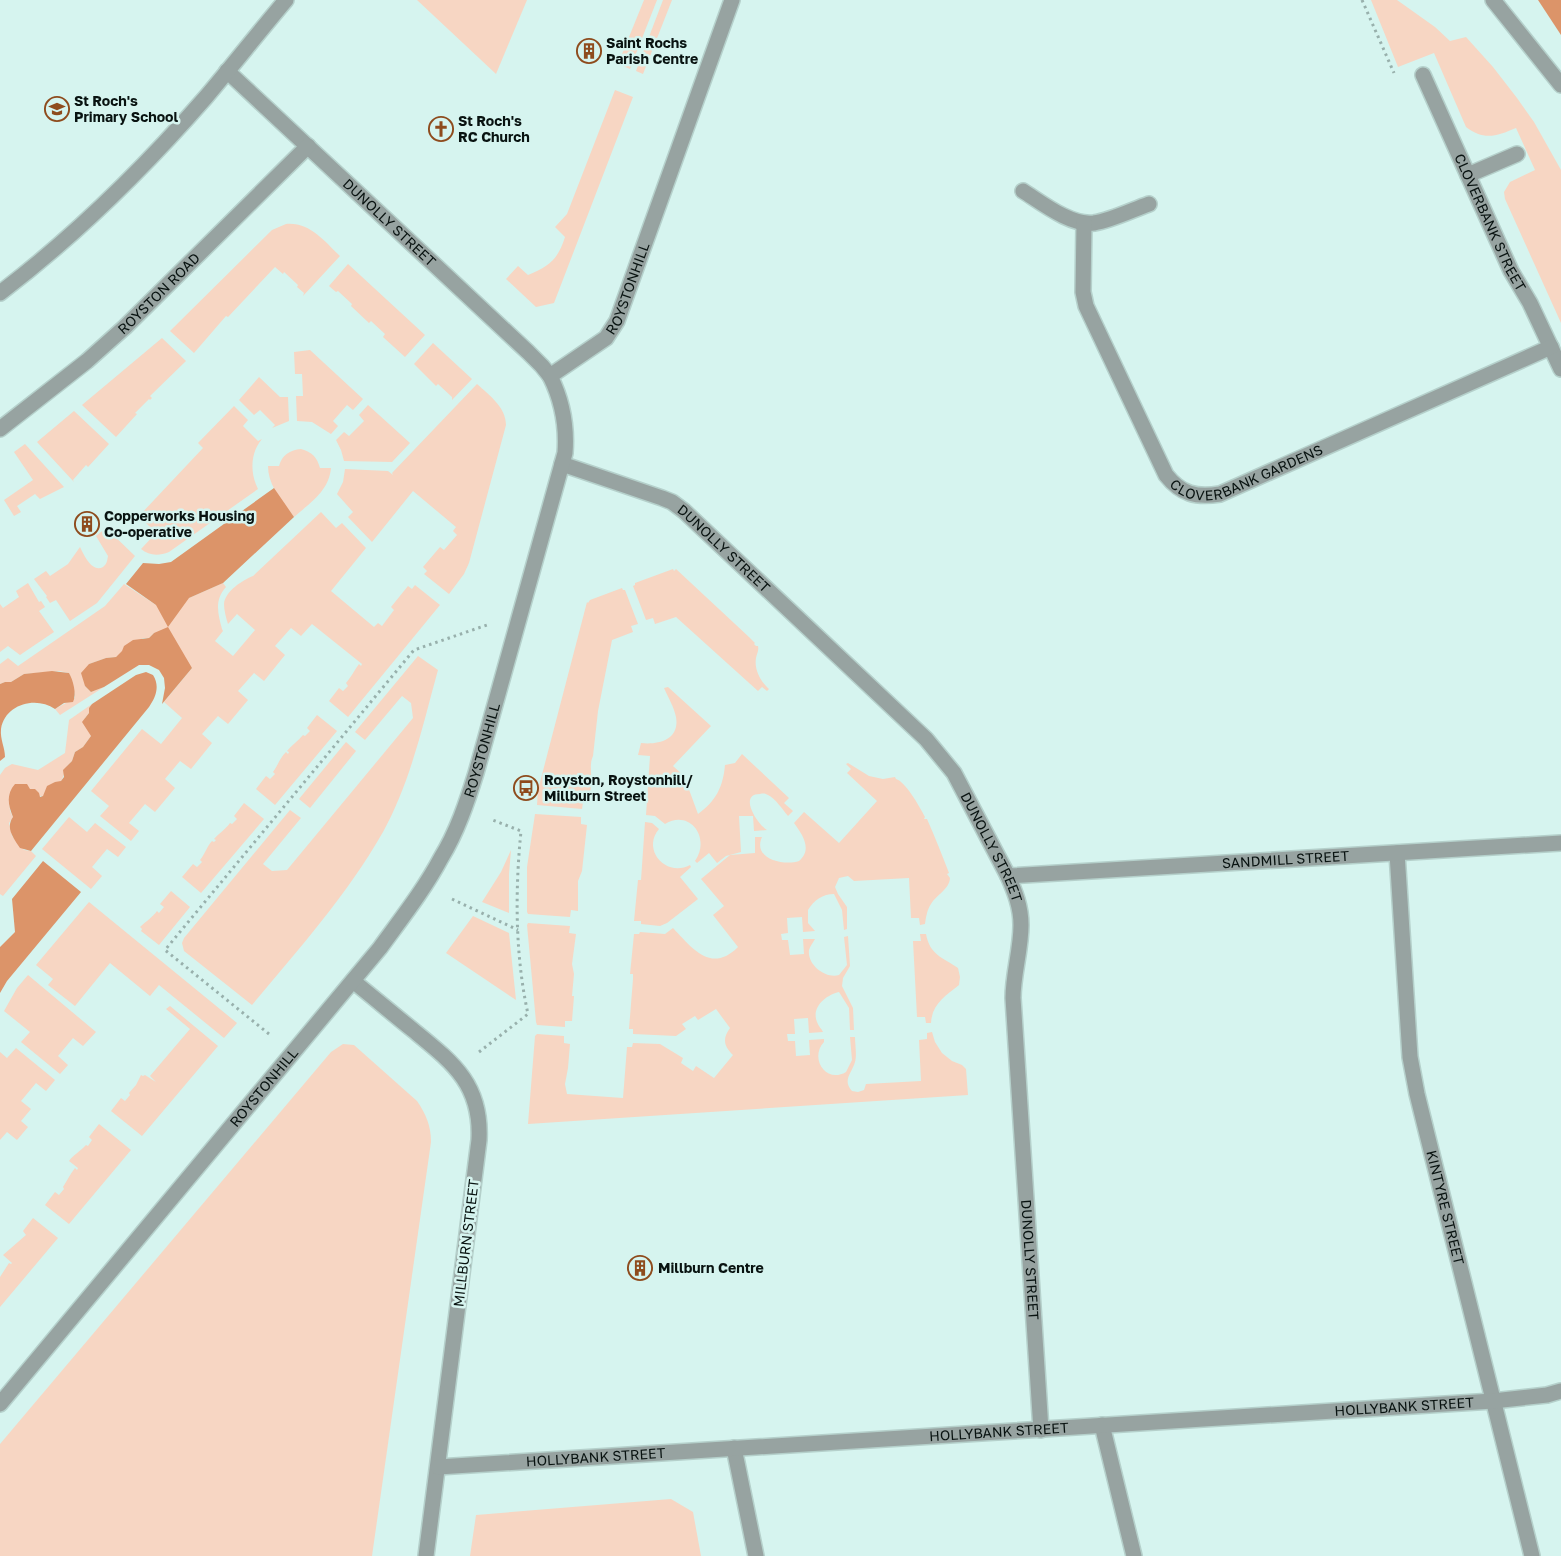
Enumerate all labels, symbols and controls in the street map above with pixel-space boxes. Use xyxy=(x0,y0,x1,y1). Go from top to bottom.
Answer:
place label: Saint Rochs Parish Centre xyxy=(606,34,698,67)
building icon: Saint Rochs Parish Centre xyxy=(576,38,602,64)
place label: St Roch's Primary School xyxy=(74,92,178,125)
school or university icon: St Roch's Primary School xyxy=(44,96,70,122)
place label: St Roch's RC Church xyxy=(458,112,530,145)
church icon: St Roch's RC Church xyxy=(428,116,454,142)
street label: CLOVERBANK STREET xyxy=(1451,151,1530,294)
street label: DUNOLLY STREET xyxy=(340,175,440,270)
street label: ROYSTONHILL xyxy=(601,240,652,338)
street label: ROYSTON ROAD xyxy=(114,249,203,337)
street label: CLOVERBANK GARDENS xyxy=(1167,441,1325,504)
street label: DUNOLLY STREET xyxy=(675,500,774,596)
place label: Copperworks Housing Co-operative xyxy=(104,507,255,540)
building icon: Copperworks Housing Co-operative xyxy=(74,511,100,537)
street label: ROYSTONHILL xyxy=(460,701,503,800)
place label: Royston, Roystonhill/ Millburn Street xyxy=(544,771,693,804)
bus stop icon: Royston, Roystonhill/ Millburn Street xyxy=(513,775,539,801)
street label: DUNOLLY STREET xyxy=(957,789,1026,904)
street label: SANDMILL STREET xyxy=(1221,847,1350,871)
street label: ROYSTONHILL xyxy=(226,1044,301,1130)
street label: KINTYRE STREET xyxy=(1423,1148,1468,1267)
street label: MILLBURN STREET xyxy=(449,1178,482,1308)
street label: DUNOLLY STREET xyxy=(1018,1199,1043,1321)
building icon: Millburn Centre xyxy=(627,1255,653,1281)
place label: Millburn Centre xyxy=(658,1259,764,1276)
street label: HOLLYBANK STREET xyxy=(1334,1393,1475,1419)
street label: HOLLYBANK STREET xyxy=(929,1419,1069,1444)
street label: HOLLYBANK STREET xyxy=(525,1444,666,1469)

